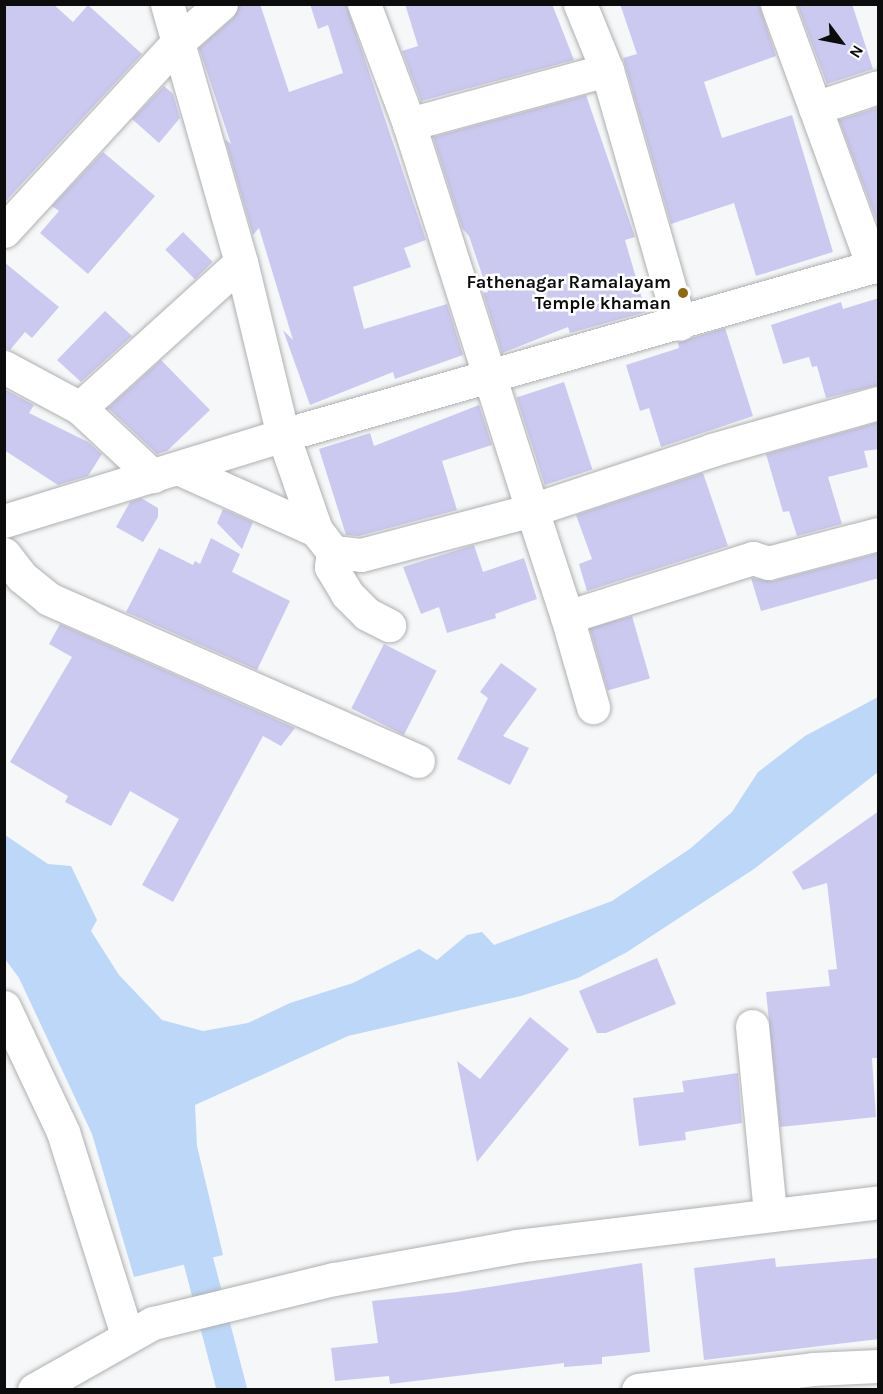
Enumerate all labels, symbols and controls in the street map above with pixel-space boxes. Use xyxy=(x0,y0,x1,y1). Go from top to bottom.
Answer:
north arrow xyxy=(811,12,871,72)
text: N xyxy=(846,42,868,62)
place label: Fathenagar Ramalayam Temple khaman xyxy=(466,272,671,314)
marker: Fathenagar Ramalayam Temple khaman xyxy=(676,286,690,300)

